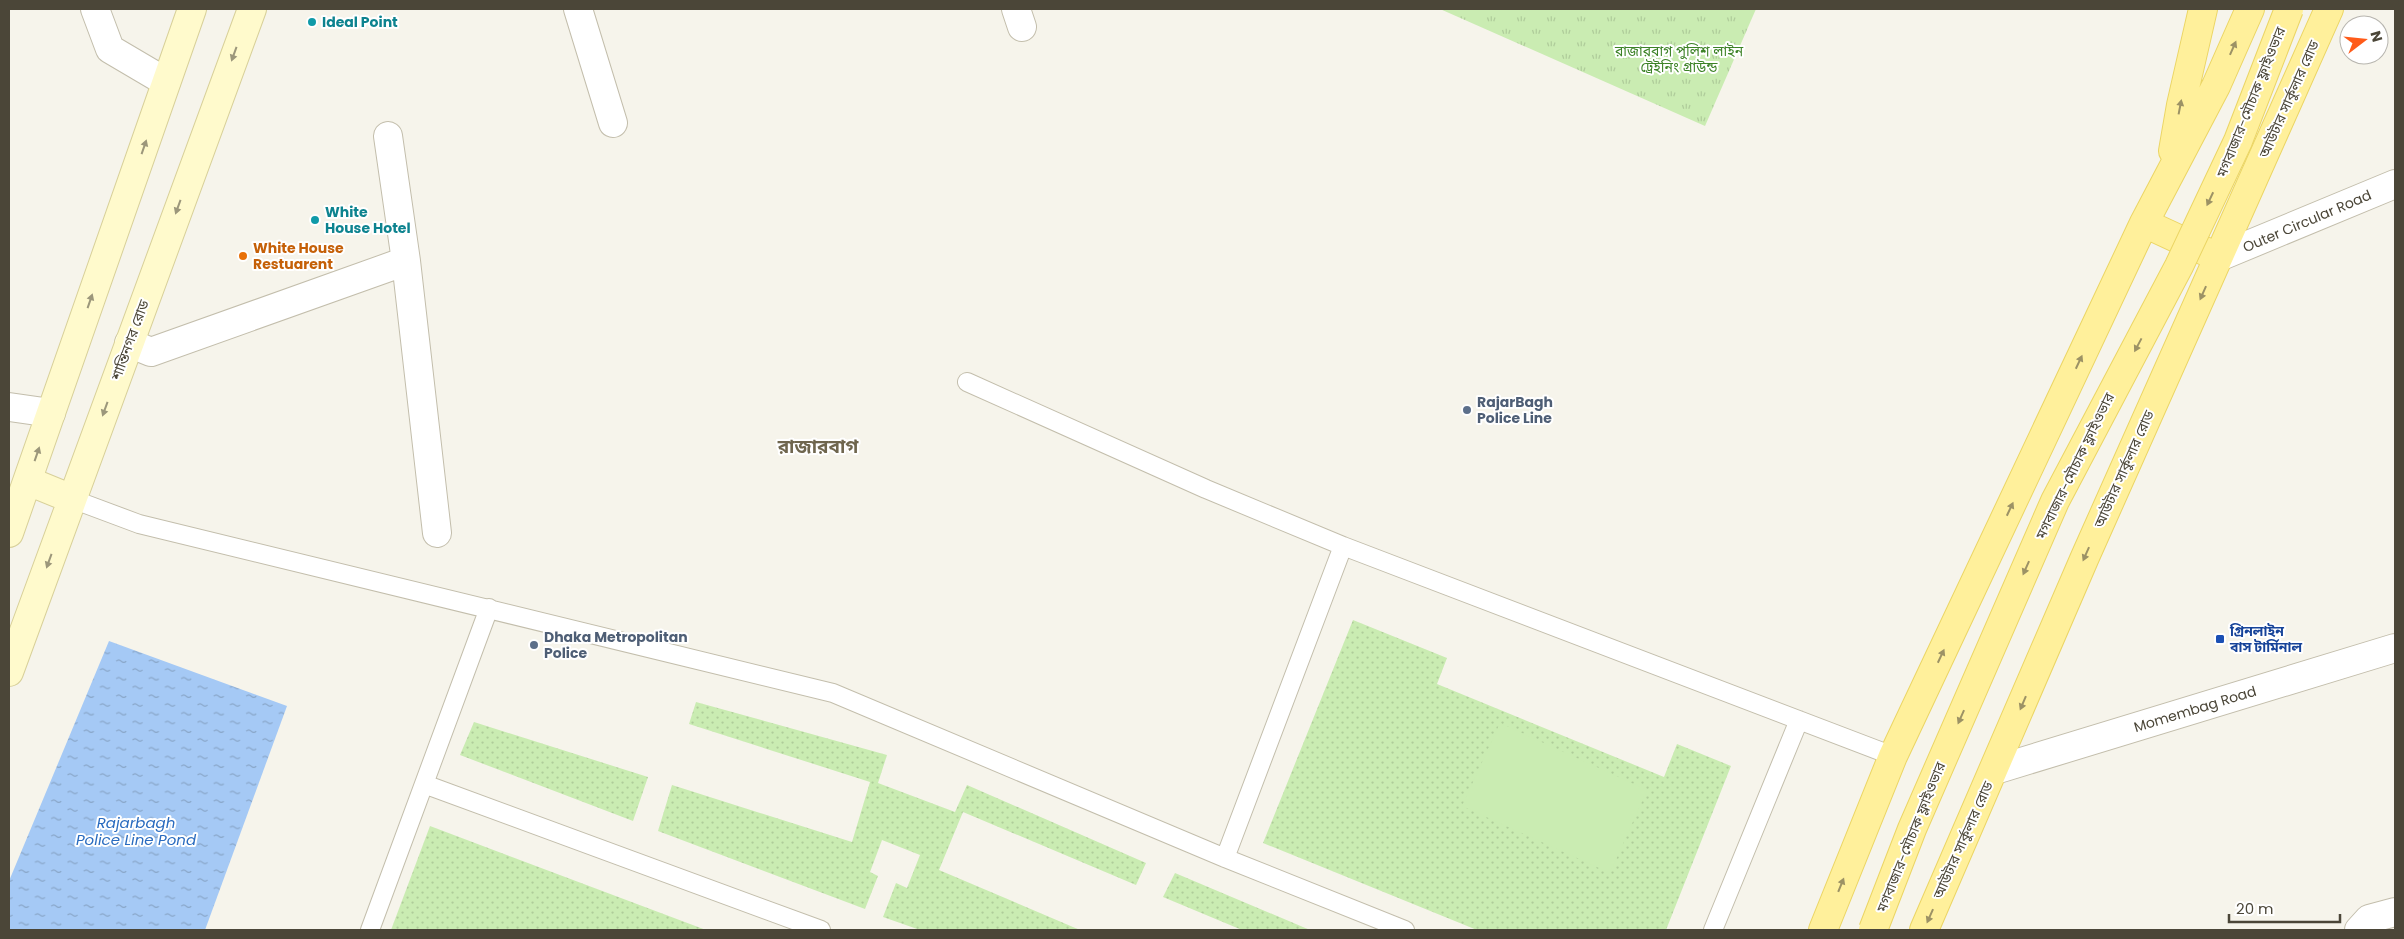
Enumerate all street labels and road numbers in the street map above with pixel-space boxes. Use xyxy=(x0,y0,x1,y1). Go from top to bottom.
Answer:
street label: মগবাজার-মৌচাক ফ্লাইওভার xyxy=(2211,23,2291,181)
street label: আউটার সার্কুলার রোড xyxy=(2254,36,2324,162)
street label: Outer Circular Road xyxy=(2240,185,2374,257)
street label: শান্তিনগর রোড xyxy=(106,296,154,384)
street label: মগবাজার-মৌচাক ফ্লাইওভার xyxy=(2030,389,2119,543)
street label: আউটার সার্কুলার রোড xyxy=(2089,406,2159,532)
street label: Momembag Road xyxy=(2131,681,2259,737)
street label: মগবাজার-মৌচাক ফ্লাইওভার xyxy=(1871,758,1951,916)
street label: আউটার সার্কুলার রোড xyxy=(1928,777,1998,903)

